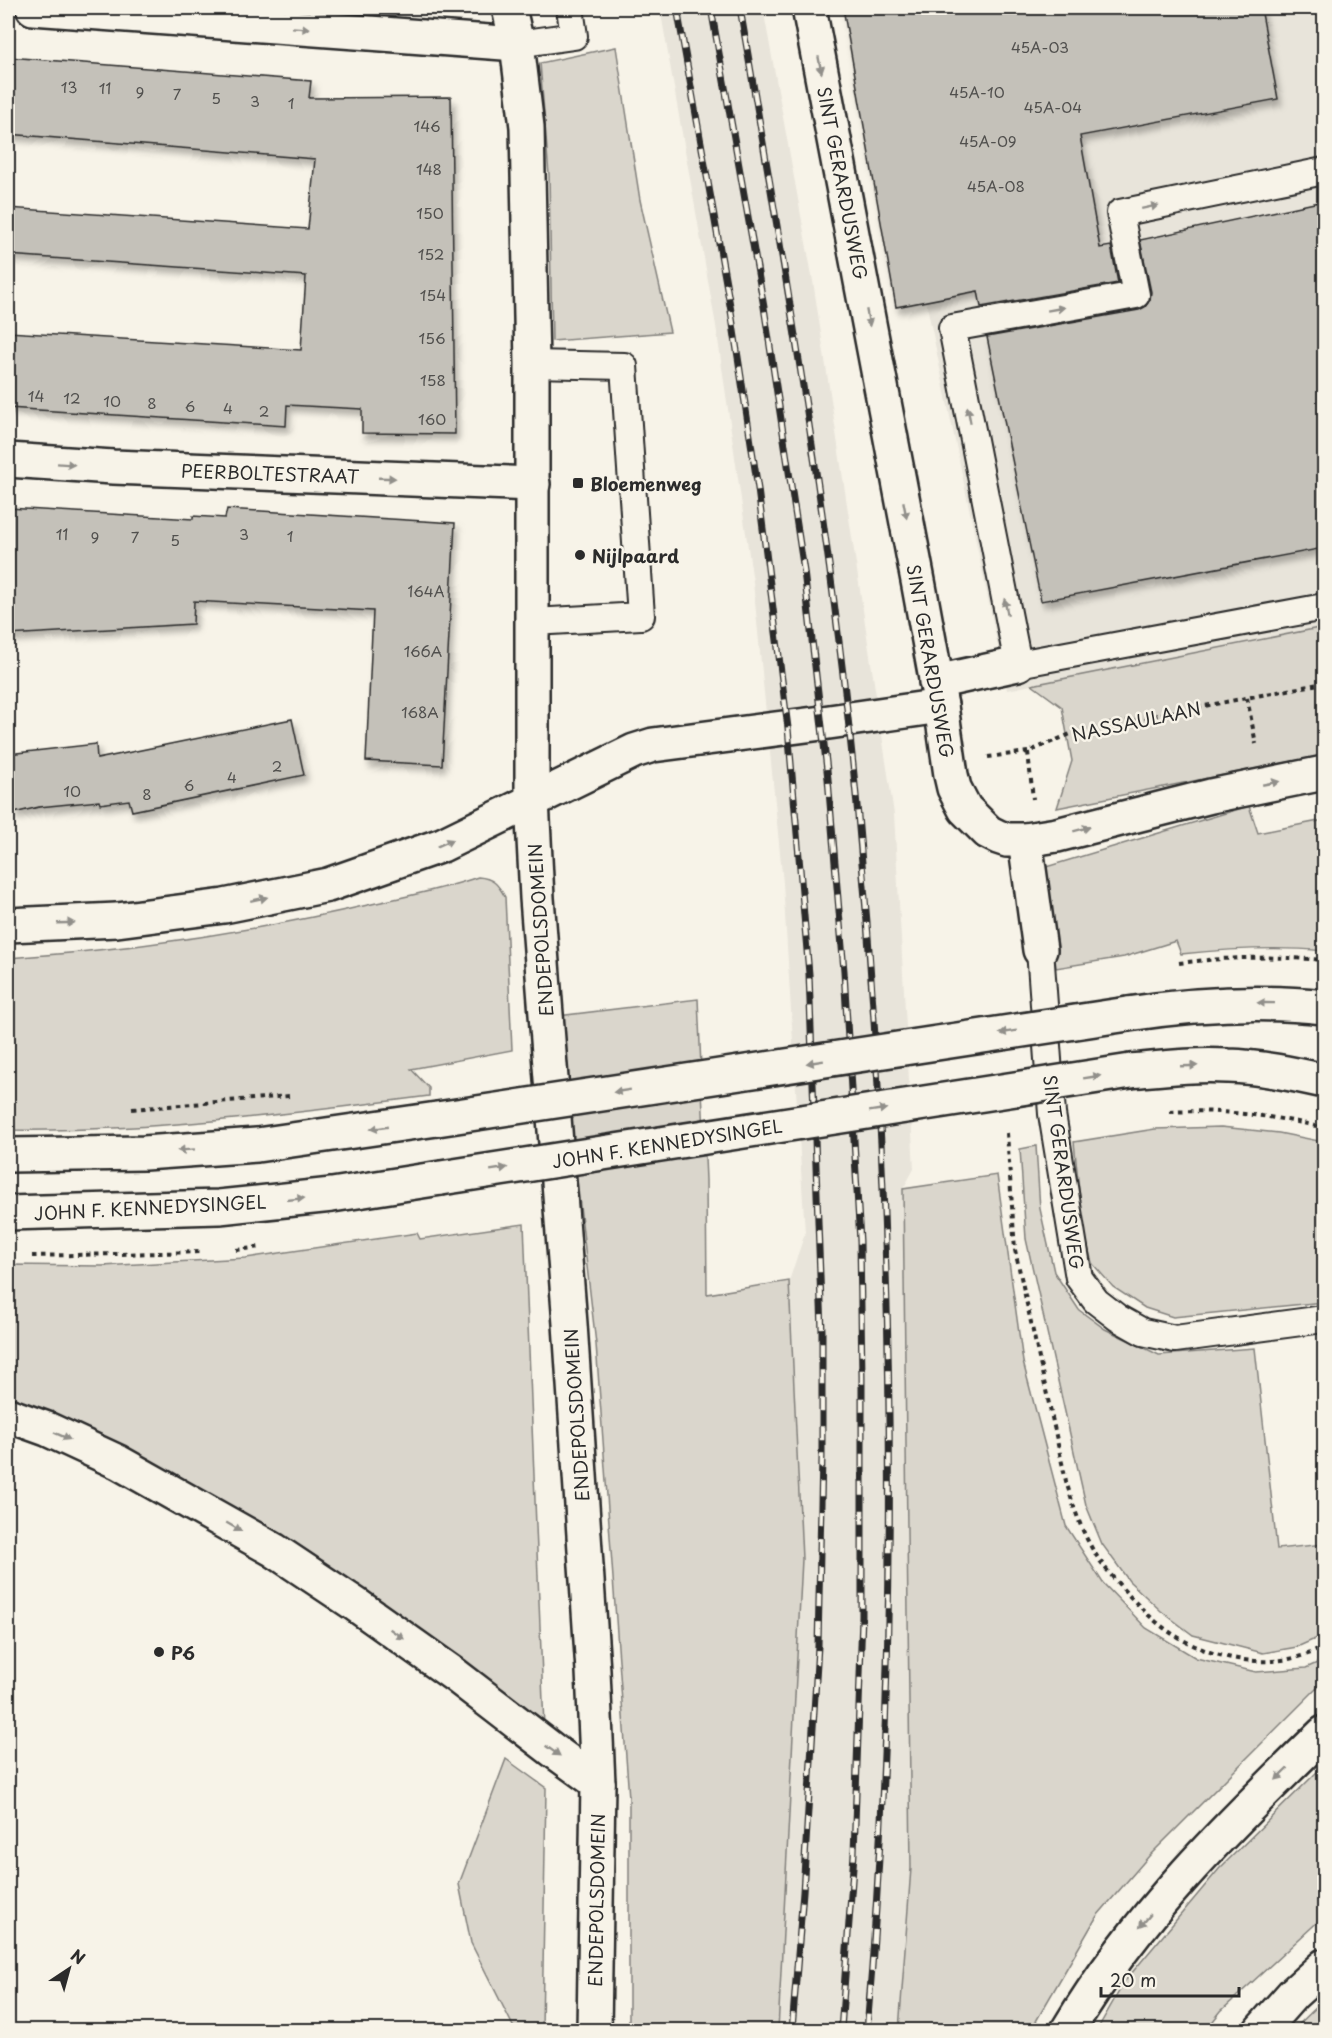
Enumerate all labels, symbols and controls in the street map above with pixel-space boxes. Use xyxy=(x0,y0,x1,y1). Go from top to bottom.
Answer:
one-way arrow xyxy=(292,23,311,33)
house number: 45A-03 xyxy=(1011,35,1069,58)
one-way arrow xyxy=(816,56,825,75)
house number: 13 xyxy=(61,75,77,98)
house number: 11 xyxy=(99,76,111,99)
house number: 9 xyxy=(136,80,144,103)
house number: 45A-10 xyxy=(949,80,1005,103)
house number: 7 xyxy=(173,82,182,105)
street label: SINT GERARDUSWEG xyxy=(811,84,875,282)
house number: 5 xyxy=(211,86,221,109)
house number: 3 xyxy=(250,89,260,112)
house number: 1 xyxy=(288,91,294,114)
house number: 45A-04 xyxy=(1024,95,1082,118)
house number: 146 xyxy=(413,114,441,137)
house number: 45A-09 xyxy=(959,129,1017,152)
house number: 148 xyxy=(416,157,442,180)
house number: 45A-08 xyxy=(967,174,1025,197)
house number: 150 xyxy=(416,201,444,224)
one-way arrow xyxy=(1141,202,1160,211)
house number: 152 xyxy=(418,242,444,265)
house number: 154 xyxy=(420,283,446,306)
one-way arrow xyxy=(1047,304,1066,313)
one-way arrow xyxy=(864,309,873,328)
house number: 156 xyxy=(419,326,445,349)
house number: 158 xyxy=(420,368,446,391)
house number: 14 xyxy=(28,384,44,407)
house number: 12 xyxy=(63,386,81,409)
house number: 10 xyxy=(103,389,121,412)
house number: 8 xyxy=(147,391,157,414)
house number: 6 xyxy=(185,394,195,417)
house number: 4 xyxy=(223,396,233,419)
house number: 2 xyxy=(259,399,269,422)
one-way arrow xyxy=(964,406,973,425)
house number: 160 xyxy=(418,407,446,430)
street label: PEERBOLTESTRAAT xyxy=(180,456,360,490)
one-way arrow xyxy=(56,459,75,469)
place label: Bloemenweg xyxy=(590,470,702,497)
one-way arrow xyxy=(377,474,396,483)
marker: Bloemenweg xyxy=(571,476,585,490)
one-way arrow xyxy=(901,501,910,520)
house number: 11 xyxy=(56,522,68,545)
house number: 3 xyxy=(239,522,249,545)
house number: 1 xyxy=(287,524,293,547)
house number: 9 xyxy=(91,525,99,548)
house number: 7 xyxy=(131,525,140,548)
house number: 5 xyxy=(170,528,180,551)
place label: Nijlpaard xyxy=(592,542,679,569)
marker: Nijlpaard xyxy=(573,548,587,562)
street label: SINT GERARDUSWEG xyxy=(901,562,961,760)
house number: 164A xyxy=(407,579,445,602)
one-way arrow xyxy=(1001,597,1010,616)
house number: 166A xyxy=(404,639,442,662)
street label: NASSAULAAN xyxy=(1069,694,1203,748)
house number: 168A xyxy=(401,700,439,723)
house number: 2 xyxy=(272,754,282,777)
house number: 4 xyxy=(227,765,237,788)
house number: 6 xyxy=(184,773,194,796)
one-way arrow xyxy=(1262,778,1281,787)
house number: 10 xyxy=(63,779,81,802)
house number: 8 xyxy=(142,782,152,805)
one-way arrow xyxy=(1073,823,1091,833)
one-way arrow xyxy=(437,838,454,847)
street label: ENDEPOLSDOMEIN xyxy=(520,842,560,1018)
one-way arrow xyxy=(250,894,269,903)
one-way arrow xyxy=(56,918,75,927)
one-way arrow xyxy=(1257,998,1276,1008)
one-way arrow xyxy=(998,1028,1017,1037)
one-way arrow xyxy=(805,1057,824,1066)
one-way arrow xyxy=(1179,1061,1198,1071)
one-way arrow xyxy=(1082,1072,1101,1081)
street label: SINT GERARDUSWEG xyxy=(1037,1073,1091,1271)
one-way arrow xyxy=(612,1087,631,1096)
one-way arrow xyxy=(869,1106,888,1115)
street label: JOHN F. KENNEDYSINGEL xyxy=(550,1111,784,1175)
one-way arrow xyxy=(370,1124,389,1133)
one-way arrow xyxy=(176,1145,195,1155)
one-way arrow xyxy=(489,1165,508,1174)
street label: JOHN F. KENNEDYSINGEL xyxy=(33,1187,267,1227)
one-way arrow xyxy=(287,1194,306,1204)
street label: ENDEPOLSDOMEIN xyxy=(556,1327,596,1503)
one-way arrow xyxy=(54,1431,72,1441)
one-way arrow xyxy=(226,1522,243,1532)
one-way arrow xyxy=(389,1628,405,1640)
place label: P6 xyxy=(171,1639,195,1666)
marker: P6 xyxy=(152,1645,166,1659)
one-way arrow xyxy=(545,1745,561,1757)
one-way arrow xyxy=(1276,1766,1290,1780)
street label: ENDEPOLSDOMEIN xyxy=(581,1813,611,1987)
one-way arrow xyxy=(1139,1913,1152,1928)
north arrow xyxy=(39,1939,99,1999)
text: N xyxy=(66,1943,91,1969)
scale bar xyxy=(1101,1960,1239,1998)
text: 20 m xyxy=(1110,1966,1156,1993)

